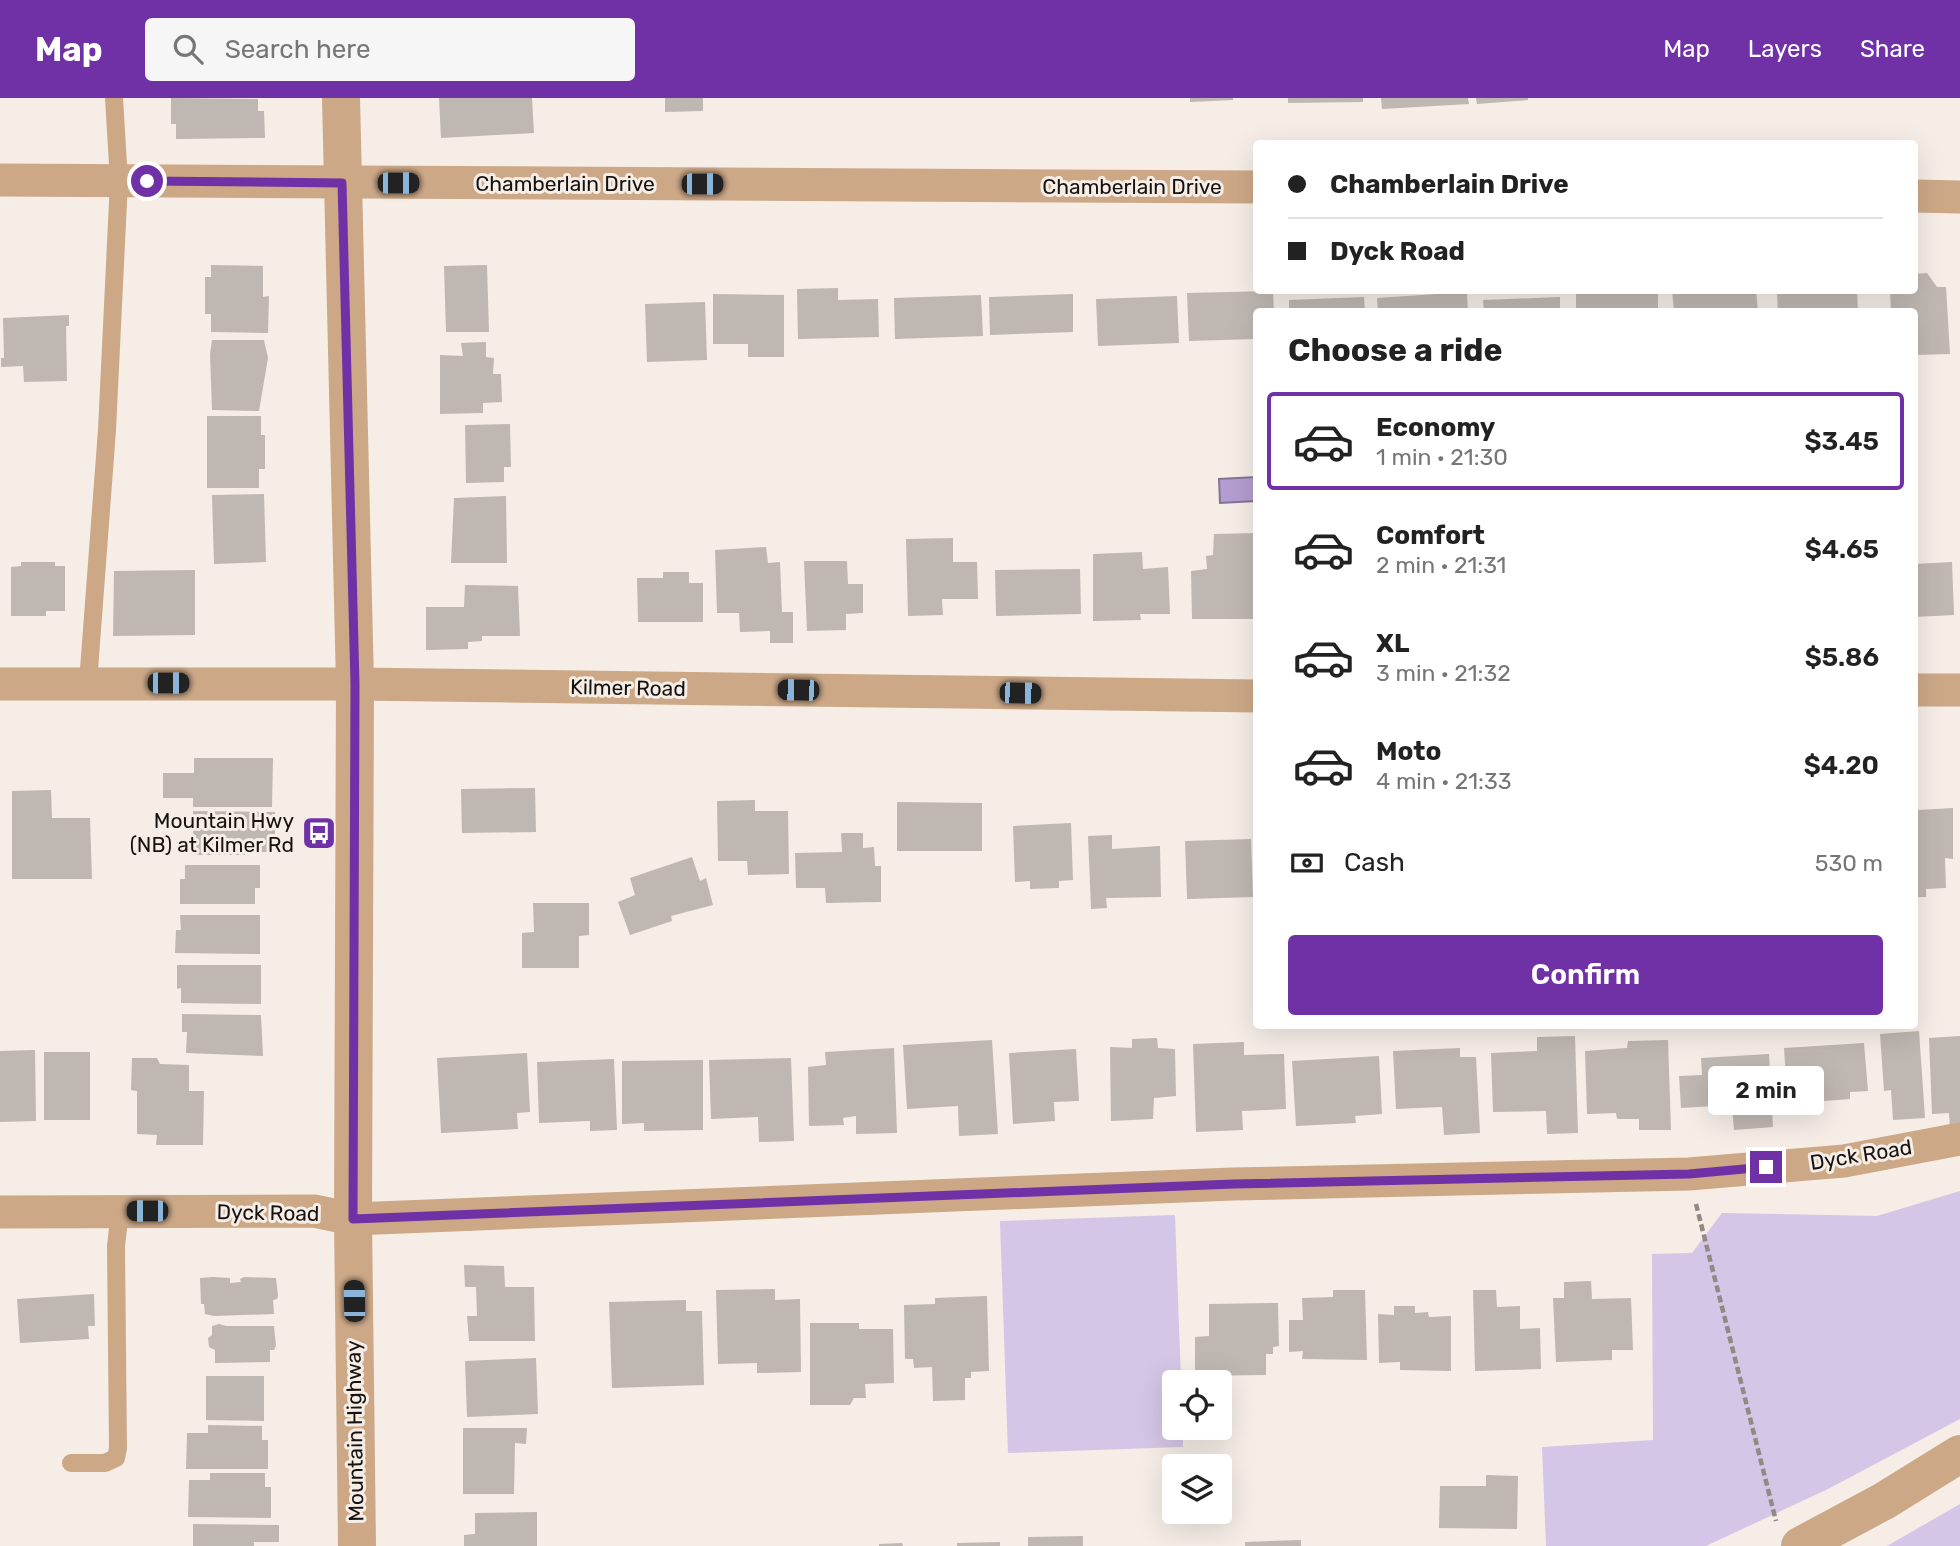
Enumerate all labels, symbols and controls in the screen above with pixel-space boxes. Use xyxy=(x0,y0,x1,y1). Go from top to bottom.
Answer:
search box xyxy=(145,18,635,81)
text: Map xyxy=(35,30,103,69)
icon: search xyxy=(169,30,207,68)
text: Search here xyxy=(225,34,370,65)
text: Map xyxy=(1663,35,1710,63)
text: Layers xyxy=(1748,35,1822,63)
text: Share xyxy=(1860,35,1925,63)
route start xyxy=(131,165,163,197)
text: Chamberlain Drive xyxy=(1330,169,1569,200)
street label: Chamberlain Drive xyxy=(475,171,655,196)
car xyxy=(378,173,420,194)
car xyxy=(682,174,724,195)
street label: Chamberlain Drive xyxy=(1042,174,1222,199)
text: Dyck Road xyxy=(1330,236,1465,267)
text: Choose a ride xyxy=(1288,331,1502,369)
icon: car xyxy=(1292,410,1355,473)
text: Economy xyxy=(1376,412,1495,443)
text: $3.45 xyxy=(1805,426,1879,457)
text: 1 min · 21:30 xyxy=(1376,443,1508,471)
icon: car xyxy=(1292,518,1355,581)
text: Comfort xyxy=(1376,520,1485,551)
text: $4.65 xyxy=(1805,534,1879,565)
text: 2 min · 21:31 xyxy=(1376,551,1506,579)
icon: car xyxy=(1292,626,1355,689)
text: XL xyxy=(1376,628,1409,659)
text: $5.86 xyxy=(1805,642,1879,673)
text: 3 min · 21:32 xyxy=(1376,659,1511,687)
car xyxy=(148,673,190,694)
street label: Kilmer Road xyxy=(570,674,686,701)
car xyxy=(777,679,820,701)
car xyxy=(999,682,1042,704)
icon: car xyxy=(1292,734,1355,797)
text: Moto xyxy=(1376,736,1441,767)
text: $4.20 xyxy=(1804,750,1879,781)
text: 4 min · 21:33 xyxy=(1376,767,1512,795)
place label: Mountain Hwy (NB) at Kilmer Rd xyxy=(130,808,294,857)
bus stop icon: Mountain Hwy (NB) at Kilmer Rd xyxy=(300,814,338,852)
icon: cash xyxy=(1288,844,1326,882)
text: Cash xyxy=(1344,847,1405,878)
text: 530 m xyxy=(1815,849,1883,877)
button: Confirm xyxy=(1288,935,1883,1015)
callout: 2 min xyxy=(1708,1066,1824,1114)
text: 2 min xyxy=(1735,1076,1797,1104)
street label: Dyck Road xyxy=(1808,1134,1914,1175)
route end xyxy=(1750,1151,1782,1183)
street label: Dyck Road xyxy=(216,1199,320,1226)
car xyxy=(127,1201,169,1222)
car xyxy=(344,1280,365,1322)
street label: Mountain Highway xyxy=(340,1340,369,1522)
map controls xyxy=(1162,1370,1232,1524)
button: locate xyxy=(1162,1370,1232,1440)
button: layers xyxy=(1162,1454,1232,1524)

